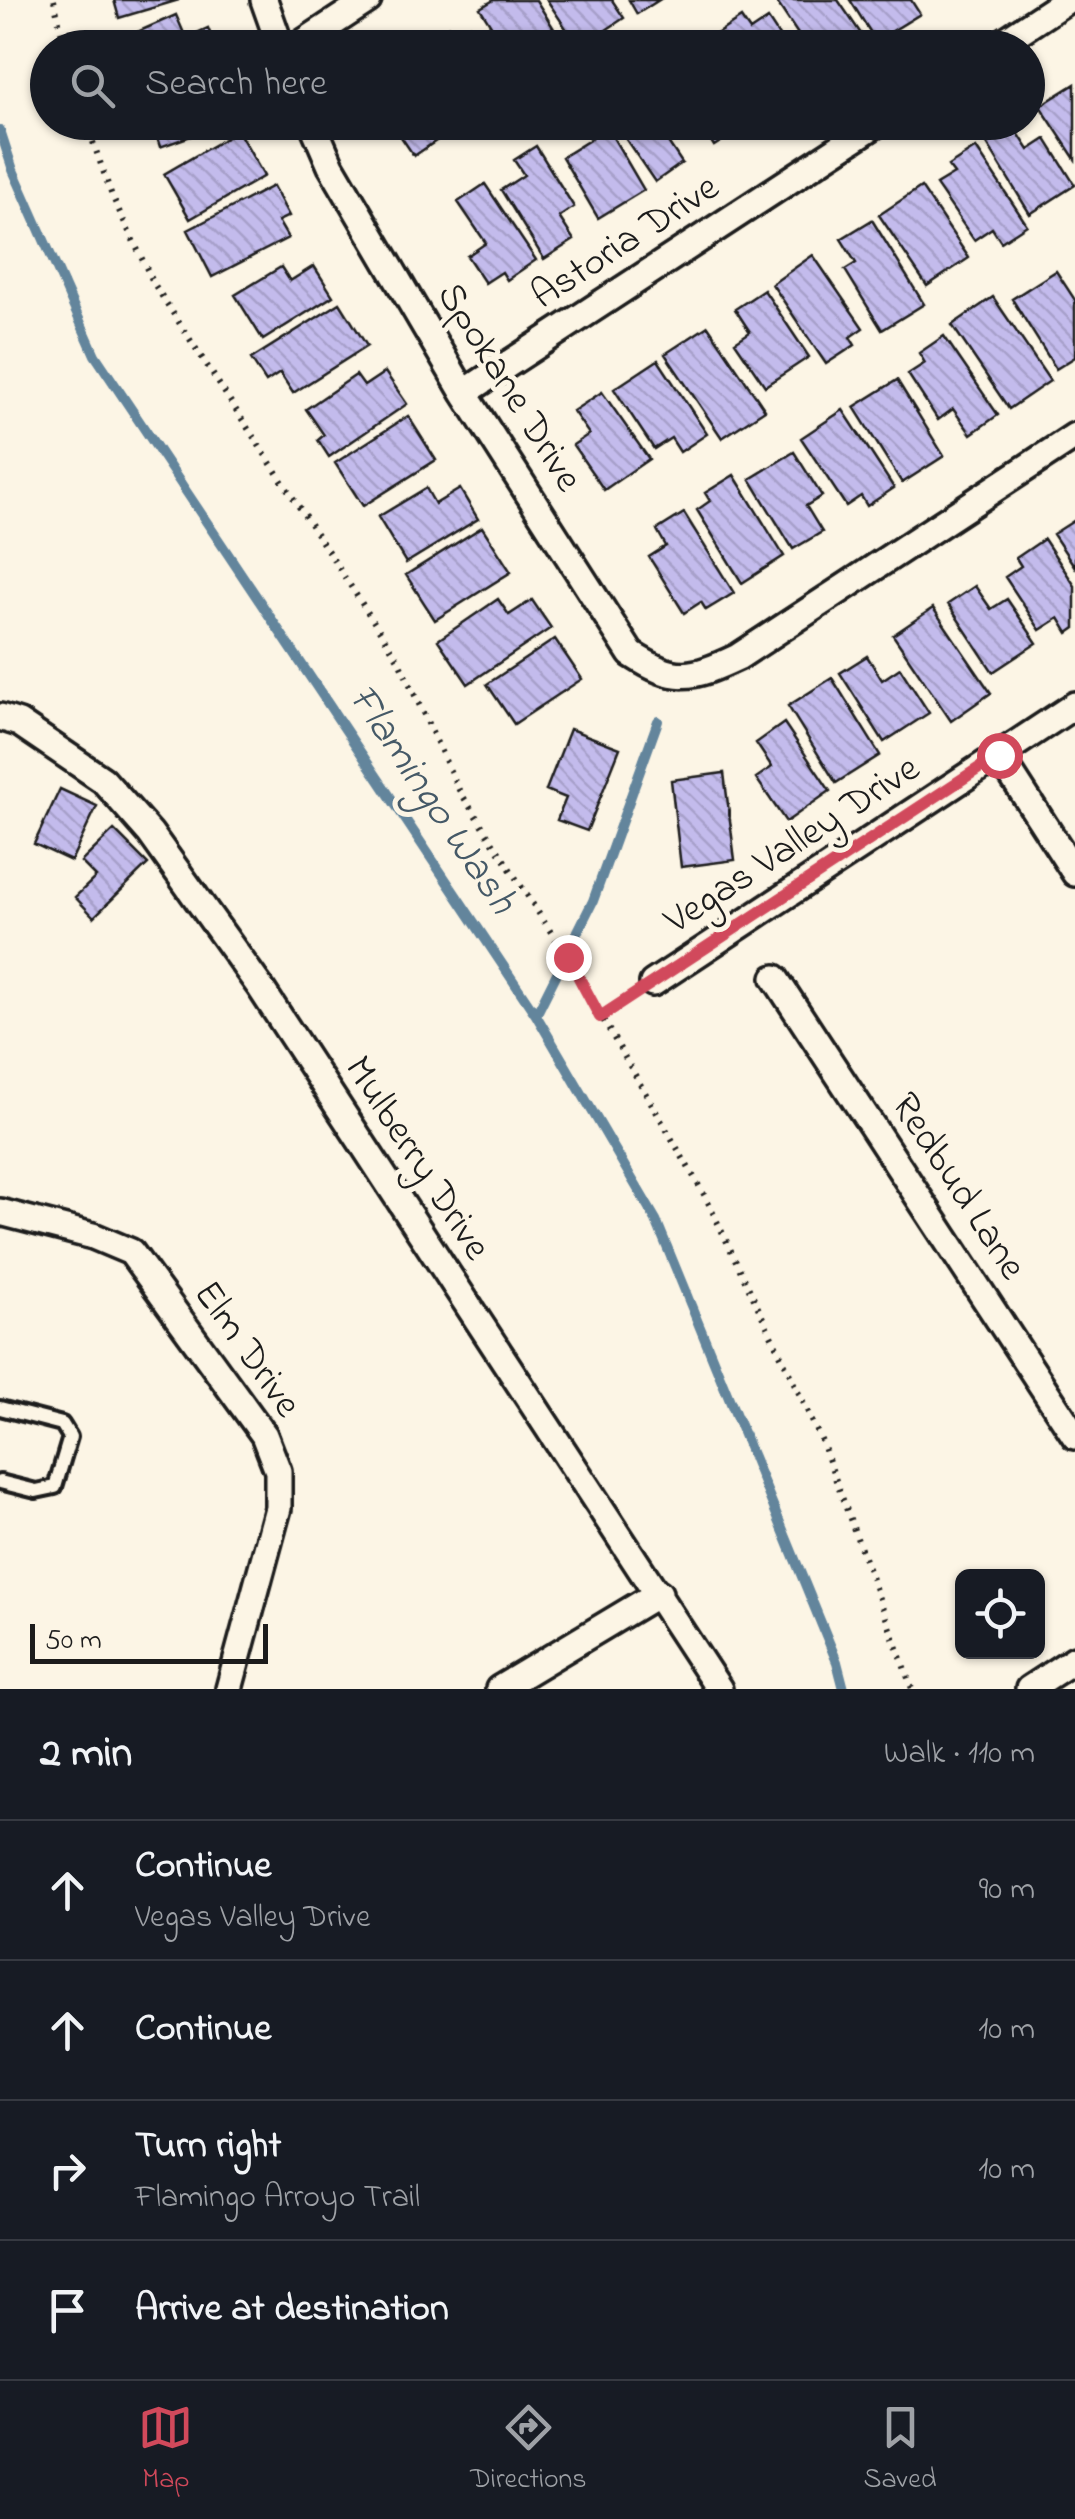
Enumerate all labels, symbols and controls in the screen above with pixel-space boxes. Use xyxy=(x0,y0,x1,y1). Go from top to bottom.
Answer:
search box xyxy=(30,30,1045,140)
text: Search here xyxy=(145,57,327,113)
icon: search xyxy=(65,58,120,113)
street label: Astoria Drive xyxy=(520,160,732,326)
street label: Spokane Drive xyxy=(420,272,596,504)
water label: Flamingo Wash xyxy=(331,673,531,929)
route start xyxy=(977,733,1023,779)
street label: Vegas Valley Drive xyxy=(653,741,933,951)
route end xyxy=(546,935,592,981)
street label: Mulberry Drive xyxy=(328,1045,504,1273)
street label: Redbud Lane xyxy=(874,1082,1040,1292)
street label: Elm Drive xyxy=(177,1269,315,1431)
map controls xyxy=(955,1569,1045,1659)
button: locate xyxy=(955,1569,1045,1659)
scale bar xyxy=(30,1619,268,1664)
text: 50 m xyxy=(45,1621,102,1662)
text: 2 min xyxy=(40,1724,132,1785)
text: Walk · 110 m xyxy=(884,1731,1035,1778)
text: Continue xyxy=(135,1839,271,1895)
icon: ahead xyxy=(40,1863,95,1918)
text: 90 m xyxy=(979,1867,1035,1914)
text: Vegas Valley Drive xyxy=(135,1895,370,1942)
text: Continue xyxy=(135,2002,271,2058)
icon: ahead xyxy=(40,2003,95,2058)
text: 10 m xyxy=(978,2007,1035,2054)
text: Turn right xyxy=(135,2119,281,2175)
icon: right xyxy=(40,2143,95,2198)
text: 10 m xyxy=(978,2147,1035,2194)
text: Flamingo Arroyo Trail xyxy=(135,2175,420,2222)
text: Arrive at destination xyxy=(135,2282,449,2338)
icon: arrive xyxy=(40,2283,95,2338)
tab: Map xyxy=(138,2400,193,2501)
tab: Directions xyxy=(470,2400,587,2501)
tab: Saved xyxy=(864,2400,937,2501)

